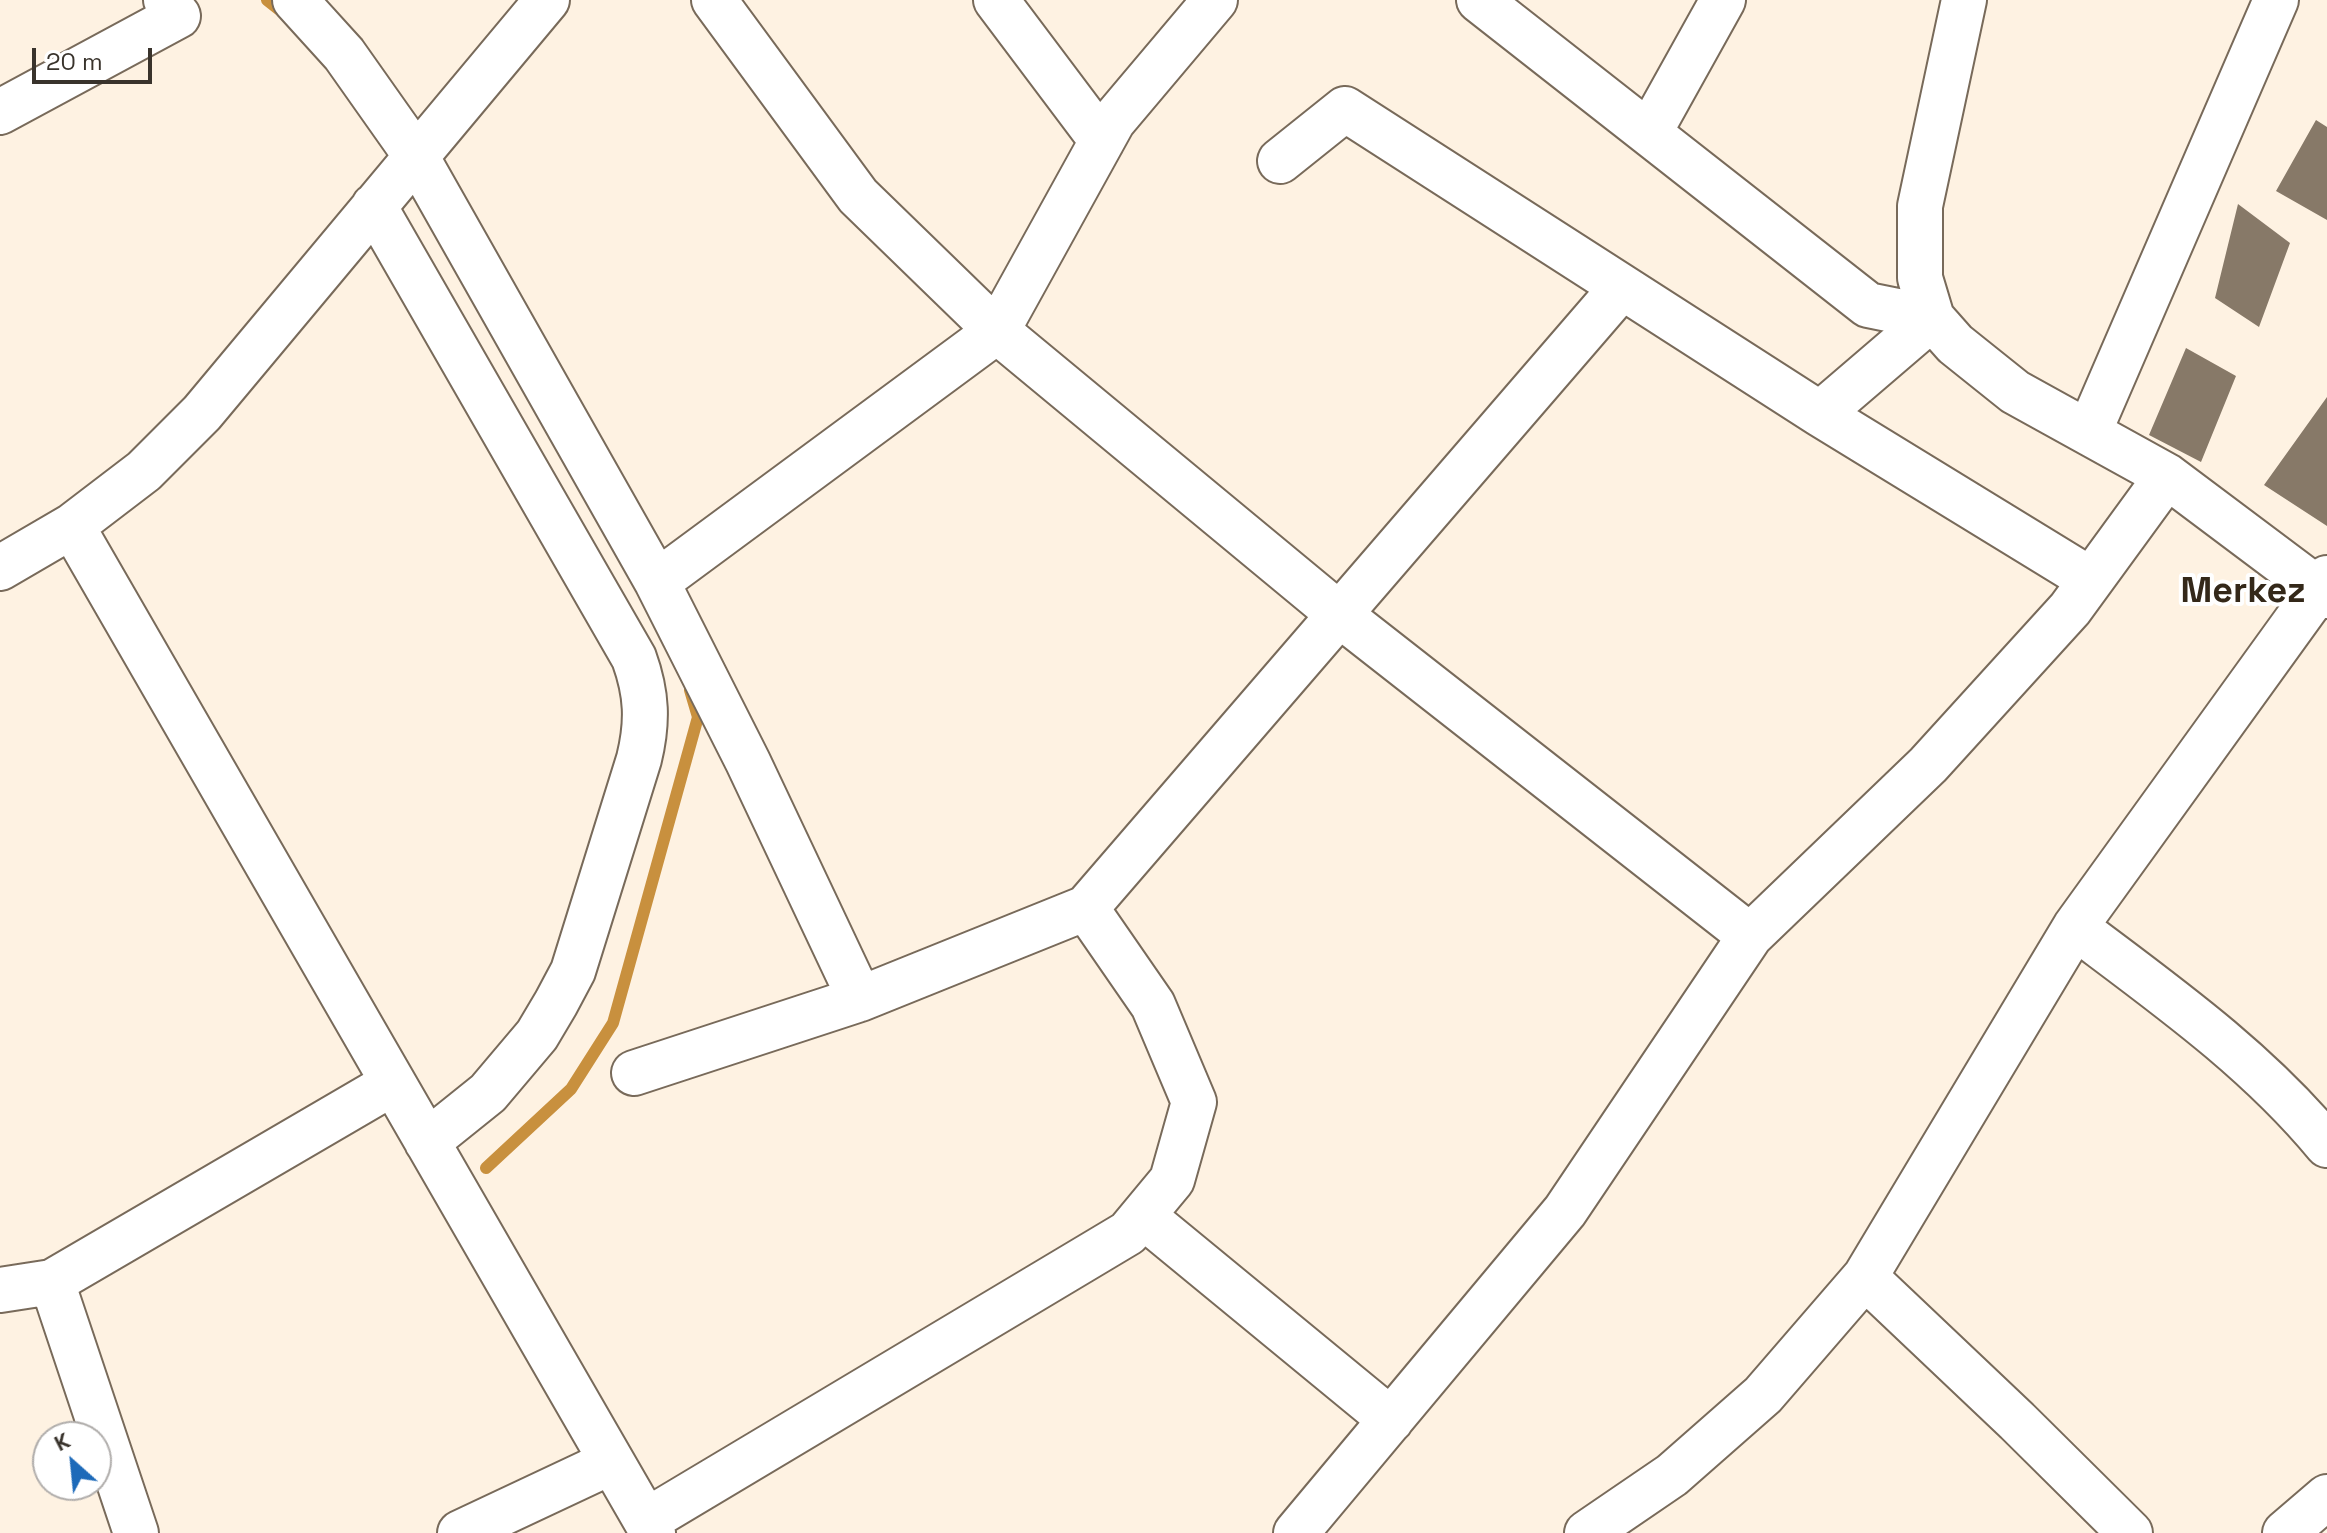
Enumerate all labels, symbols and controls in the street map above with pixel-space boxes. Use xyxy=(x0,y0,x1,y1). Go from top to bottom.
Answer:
scale bar xyxy=(36,32,156,82)
text: 20 m xyxy=(46,46,103,77)
district label: Merkez xyxy=(2180,570,2306,614)
north arrow xyxy=(32,1421,112,1501)
text: K xyxy=(50,1426,75,1457)

